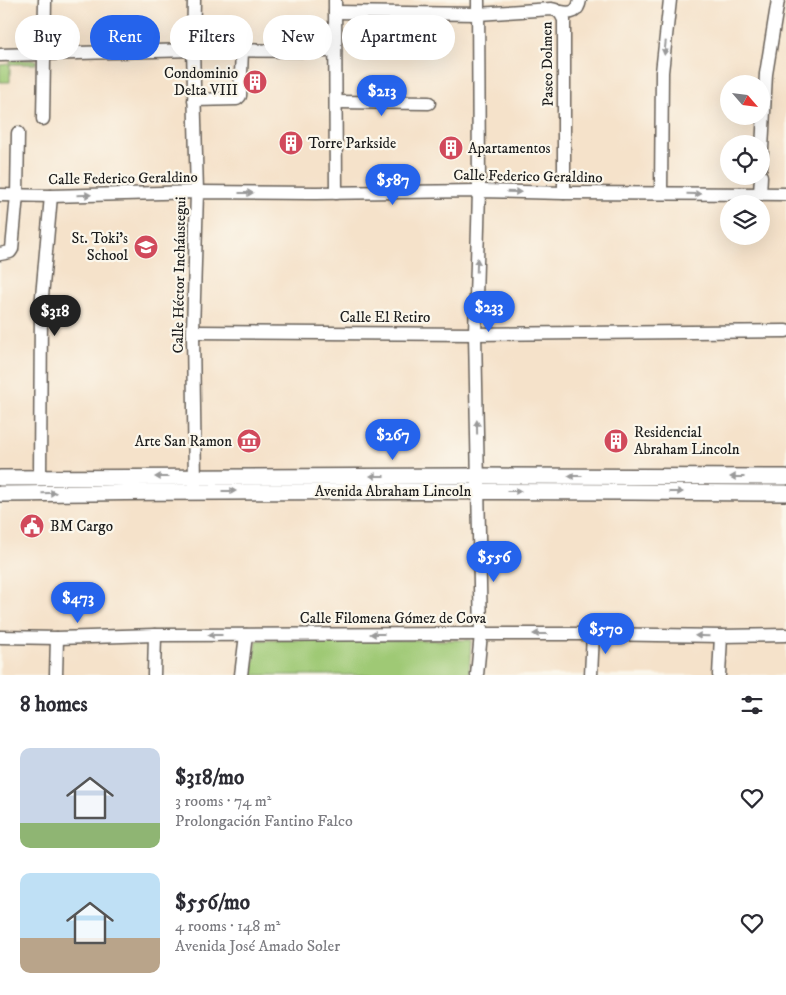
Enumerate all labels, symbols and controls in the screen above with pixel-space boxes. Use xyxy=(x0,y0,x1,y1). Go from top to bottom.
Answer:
chip: Buy xyxy=(15,15,80,60)
chip: Rent xyxy=(90,15,160,60)
chip: Filters xyxy=(170,15,253,60)
chip: New xyxy=(263,15,332,60)
chip: Apartment xyxy=(342,15,455,60)
street label: Paseo Dolmen xyxy=(537,21,558,107)
one-way arrow xyxy=(661,41,669,57)
place label: Condominio Delta VIII xyxy=(164,64,238,100)
building icon: Condominio Delta VIII xyxy=(242,69,268,95)
pin: $213 xyxy=(352,74,412,117)
north arrow xyxy=(720,75,770,125)
map controls xyxy=(720,75,770,245)
text: $213 xyxy=(368,81,396,101)
building icon: Torre Parkside xyxy=(278,130,304,156)
place label: Torre Parkside xyxy=(308,134,396,153)
building icon: Apartamentos xyxy=(438,135,464,161)
button: locate xyxy=(720,135,770,185)
place label: Apartamentos xyxy=(468,139,551,158)
pin: $587 xyxy=(363,164,423,206)
street label: Calle Federico Geraldino xyxy=(453,166,603,187)
street label: Calle Federico Geraldino xyxy=(48,168,198,189)
text: $587 xyxy=(376,170,410,190)
one-way arrow xyxy=(506,188,522,196)
one-way arrow xyxy=(238,189,254,197)
one-way arrow xyxy=(686,190,702,198)
one-way arrow xyxy=(76,191,92,199)
button: layers xyxy=(720,195,770,245)
street label: Calle Héctor Incháustegui xyxy=(169,196,190,354)
place label: St. Toki's School xyxy=(72,229,128,265)
school or university icon: St. Toki's School xyxy=(133,234,159,260)
one-way arrow xyxy=(473,256,481,272)
pin: $233 xyxy=(459,290,519,333)
pin: $318 xyxy=(25,294,85,337)
text: $233 xyxy=(475,297,503,317)
text: $318 xyxy=(41,301,69,321)
street label: Calle El Retiro xyxy=(340,308,430,327)
pin: $267 xyxy=(363,418,423,461)
one-way arrow xyxy=(473,419,481,435)
place label: Residencial Abraham Lincoln xyxy=(634,423,740,459)
text: $267 xyxy=(376,425,410,445)
museum icon: Arte San Ramon xyxy=(236,428,262,454)
building icon: Residencial Abraham Lincoln xyxy=(603,428,629,454)
place label: Arte San Ramon xyxy=(135,432,232,451)
one-way arrow xyxy=(369,472,385,480)
one-way arrow xyxy=(567,472,583,480)
one-way arrow xyxy=(154,473,170,481)
one-way arrow xyxy=(729,473,745,481)
street label: Avenida Abraham Lincoln xyxy=(315,482,471,501)
one-way arrow xyxy=(221,487,237,495)
one-way arrow xyxy=(506,487,522,495)
one-way arrow xyxy=(668,488,684,496)
one-way arrow xyxy=(41,489,57,497)
public building icon: BM Cargo xyxy=(19,513,45,539)
place label: BM Cargo xyxy=(50,517,113,536)
pin: $556 xyxy=(464,540,524,583)
text: $556 xyxy=(478,547,510,567)
pin: $473 xyxy=(48,582,108,624)
text: $473 xyxy=(62,588,94,608)
street label: Calle Filomena Gómez de Cova xyxy=(300,609,487,628)
pin: $570 xyxy=(576,612,636,655)
text: $570 xyxy=(589,619,623,639)
one-way arrow xyxy=(369,630,385,638)
one-way arrow xyxy=(532,630,548,638)
one-way arrow xyxy=(207,631,223,639)
one-way arrow xyxy=(694,632,710,640)
icon: filters xyxy=(738,691,766,719)
text: 8 homes xyxy=(20,692,88,718)
text: $318/mo xyxy=(175,765,244,791)
icon: home xyxy=(60,768,120,828)
icon: heart xyxy=(738,784,766,812)
text: 3 rooms · 74 m² xyxy=(175,791,272,811)
text: Prolongación Fantino Falco xyxy=(175,811,353,831)
text: $556/mo xyxy=(175,890,250,916)
icon: home xyxy=(60,893,120,953)
icon: heart xyxy=(738,909,766,937)
text: 4 rooms · 148 m² xyxy=(175,916,280,936)
text: Avenida José Amado Soler xyxy=(175,936,340,956)

